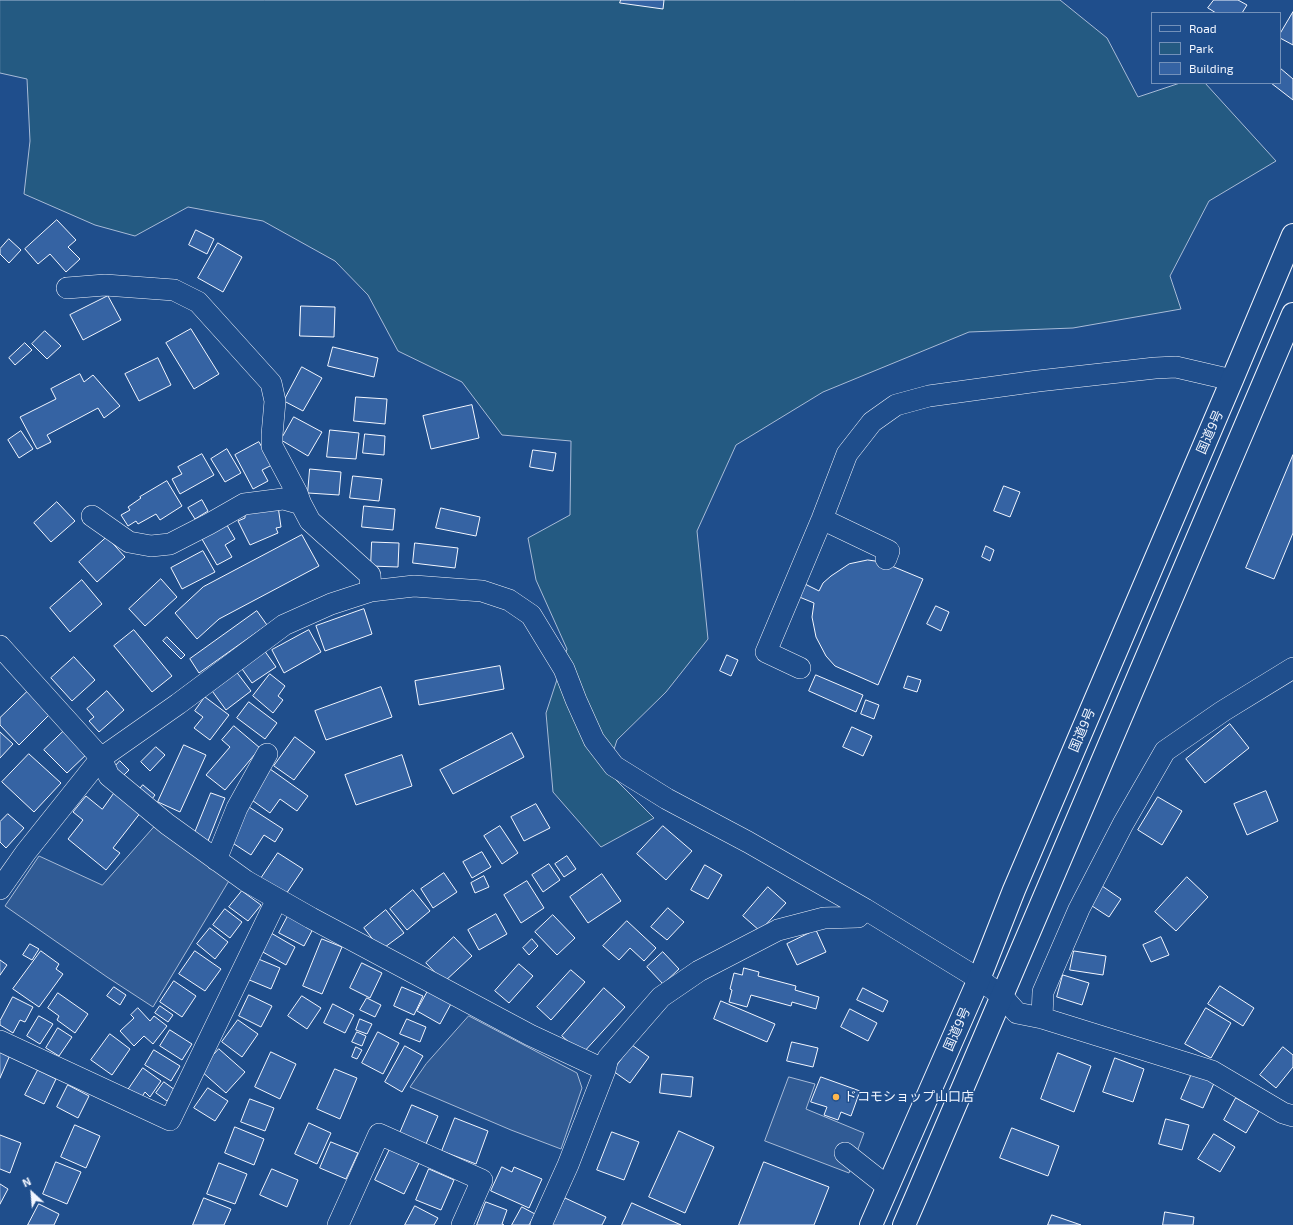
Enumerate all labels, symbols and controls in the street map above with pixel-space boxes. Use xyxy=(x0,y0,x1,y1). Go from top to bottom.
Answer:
legend xyxy=(1151,12,1281,84)
text: Road xyxy=(1189,21,1217,35)
text: Park xyxy=(1189,41,1214,55)
text: Building xyxy=(1189,61,1233,75)
street label: 国道9号 xyxy=(1193,408,1227,456)
street label: 国道9号 xyxy=(1066,706,1098,754)
street label: 国道9号 xyxy=(940,1005,974,1053)
place label: ドコモショップ山口店 xyxy=(844,1089,974,1105)
marker: ドコモショップ山口店 xyxy=(831,1092,841,1102)
north arrow xyxy=(12,1173,52,1213)
text: N xyxy=(20,1174,33,1189)

